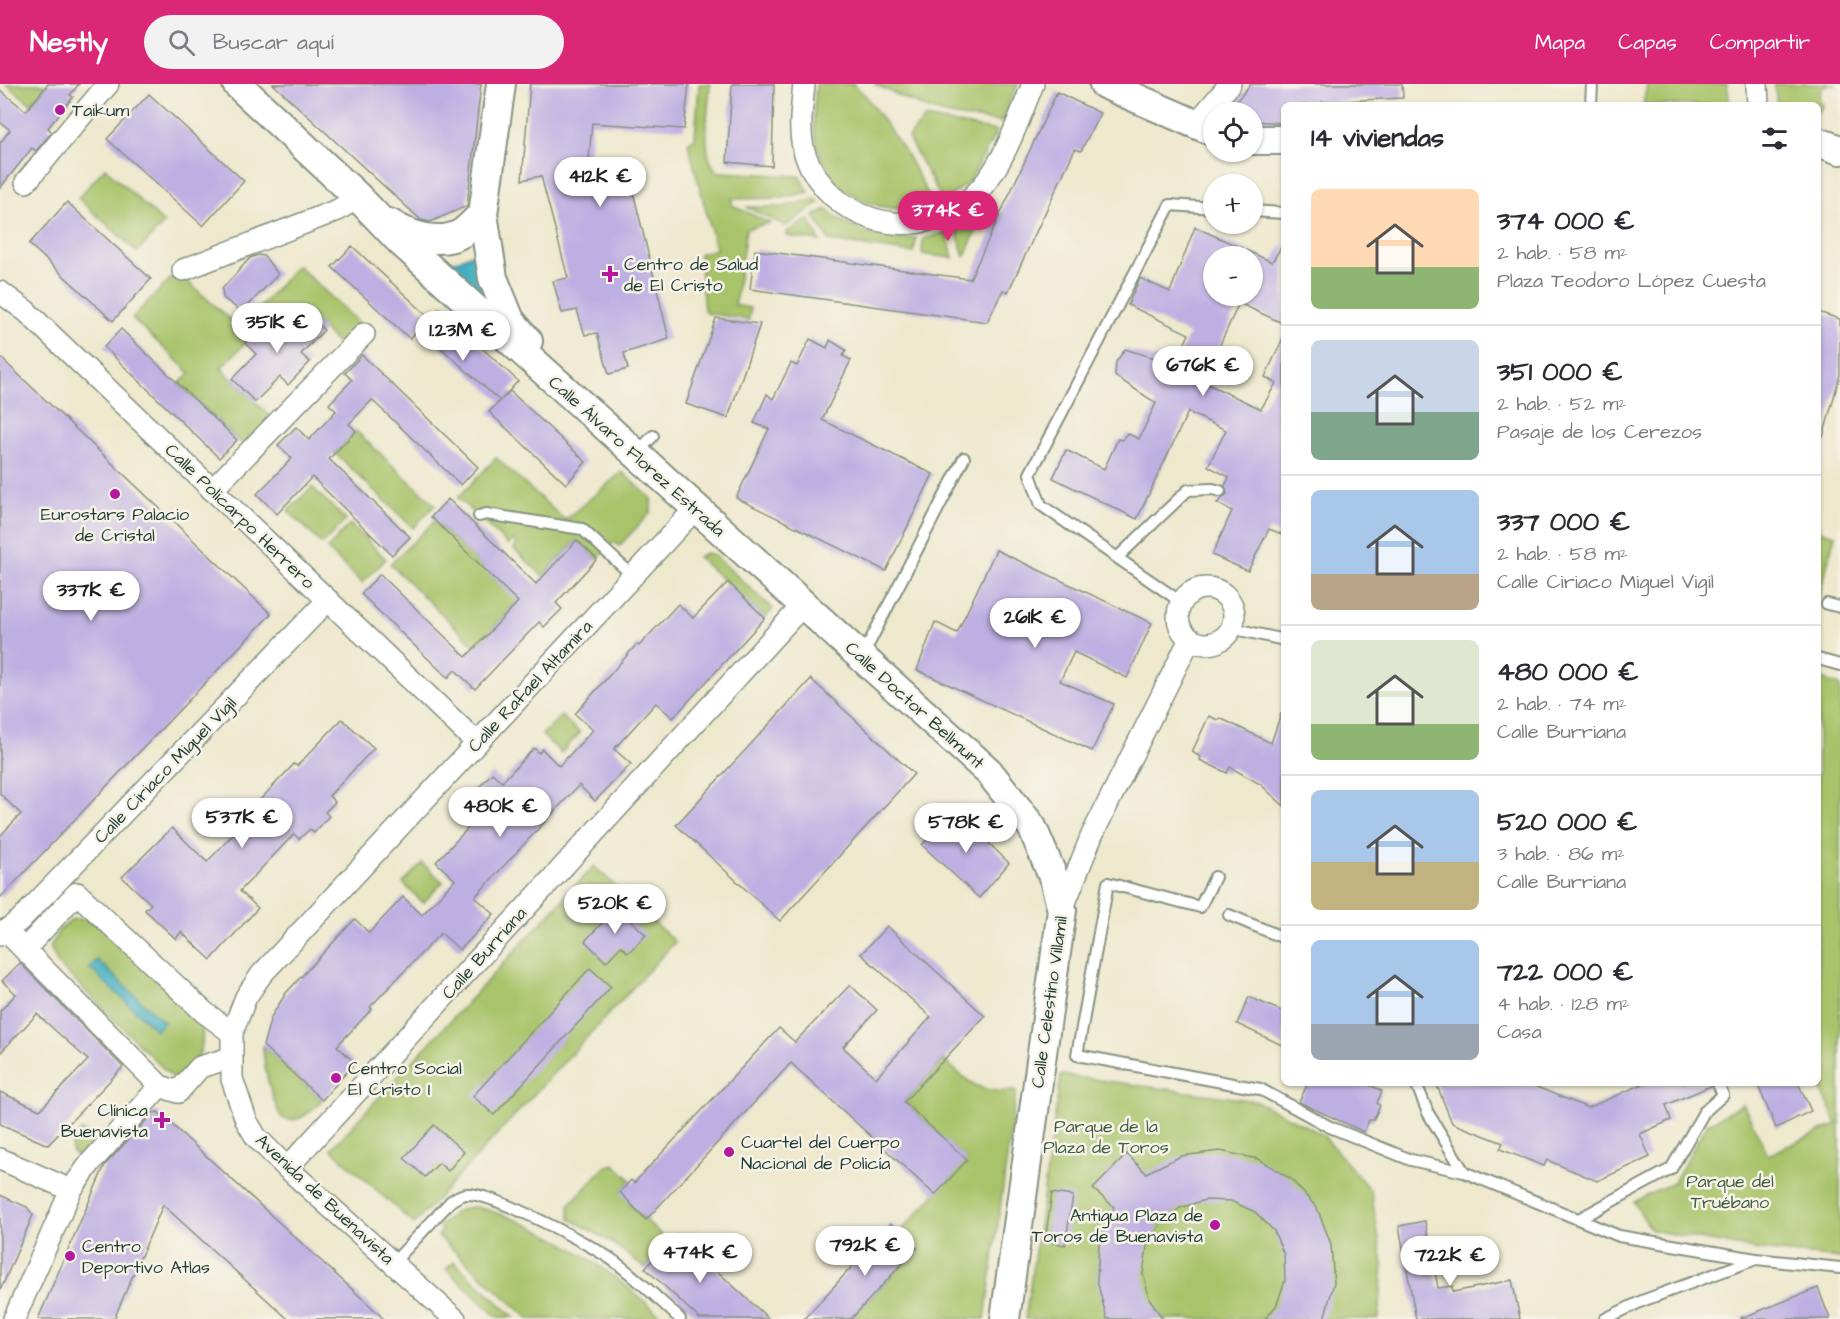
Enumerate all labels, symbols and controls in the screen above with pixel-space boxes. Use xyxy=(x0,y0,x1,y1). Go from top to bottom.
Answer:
search box xyxy=(144,15,564,69)
text: Nestly xyxy=(30,23,108,62)
icon: search xyxy=(165,26,198,59)
text: Buscar aquí xyxy=(213,27,334,58)
text: Mapa xyxy=(1535,28,1585,57)
text: Capas xyxy=(1618,28,1677,57)
text: Compartir xyxy=(1710,28,1810,57)
place label: Taikum xyxy=(72,98,129,123)
map controls xyxy=(1203,102,1263,306)
button: locate xyxy=(1203,102,1263,162)
marker: Taikum xyxy=(53,103,67,117)
text: 14 viviendas xyxy=(1311,120,1444,156)
icon: filters xyxy=(1758,122,1791,155)
pin: 412K € xyxy=(551,157,649,208)
text: 412K € xyxy=(568,162,632,190)
button: + xyxy=(1203,174,1263,234)
pin: 374K € xyxy=(899,191,997,242)
text: 374K € xyxy=(912,196,984,224)
text: 374 000 € xyxy=(1497,203,1635,239)
icon: home xyxy=(1359,213,1431,285)
text: 2 hab. · 58 m² xyxy=(1497,239,1628,267)
button: − xyxy=(1203,246,1263,306)
place label: Centro de Salud de El Cristo xyxy=(624,252,758,298)
marker: Centro de Salud de El Cristo xyxy=(601,265,619,283)
text: Plaza Teodoro López Cuesta xyxy=(1497,267,1766,295)
pin: 351K € xyxy=(228,303,326,354)
text: 351K € xyxy=(246,308,308,336)
pin: 1.23M € xyxy=(408,311,518,362)
text: 1.23M € xyxy=(429,316,497,344)
pin: 676K € xyxy=(1154,346,1252,397)
text: 676K € xyxy=(1166,351,1240,379)
text: 351 000 € xyxy=(1497,354,1623,390)
icon: home xyxy=(1359,364,1431,436)
street label: Calle Álvaro Florez Estrada xyxy=(543,370,731,543)
text: 2 hab. · 52 m² xyxy=(1497,390,1626,418)
text: Pasaje de los Cerezos xyxy=(1497,418,1702,446)
street label: Calle Policarpo Herrero xyxy=(159,438,320,595)
marker: Eurostars Palacio de Cristal xyxy=(108,487,122,501)
place label: Eurostars Palacio de Cristal xyxy=(41,502,189,548)
text: 337 000 € xyxy=(1497,504,1630,540)
icon: home xyxy=(1359,514,1431,586)
text: 2 hab. · 58 m² xyxy=(1497,540,1628,568)
text: Calle Ciriaco Miguel Vigil xyxy=(1497,568,1714,596)
pin: 337K € xyxy=(42,571,140,622)
text: 337K € xyxy=(57,576,125,604)
pin: 261K € xyxy=(986,598,1084,649)
text: 261K € xyxy=(1004,603,1066,631)
street label: Calle Rafael Altamira xyxy=(462,615,598,758)
street label: Calle Doctor Bellmunt xyxy=(839,636,990,775)
text: 480 000 € xyxy=(1497,654,1639,690)
icon: home xyxy=(1359,664,1431,736)
text: 2 hab. · 74 m² xyxy=(1497,690,1626,718)
street label: Calle Ciriaco Miguel Vigil xyxy=(89,691,243,850)
text: Calle Burriana xyxy=(1497,718,1626,746)
pin: 480K € xyxy=(451,787,549,838)
text: 480K € xyxy=(462,792,538,820)
pin: 537K € xyxy=(193,798,291,849)
text: 537K € xyxy=(206,803,278,831)
pin: 578K € xyxy=(917,803,1015,854)
text: 520 000 € xyxy=(1497,804,1637,840)
text: 578K € xyxy=(928,808,1004,836)
icon: home xyxy=(1359,814,1431,886)
text: 3 hab. · 86 m² xyxy=(1497,840,1625,868)
text: Calle Burriana xyxy=(1497,868,1626,896)
pin: 520K € xyxy=(566,884,664,935)
text: 520K € xyxy=(578,889,652,917)
street label: Calle Burriana xyxy=(436,902,533,1005)
street label: Calle Celestino Villamil xyxy=(1025,914,1074,1090)
text: 722 000 € xyxy=(1497,954,1633,990)
icon: home xyxy=(1359,964,1431,1036)
text: 4 hab. · 128 m² xyxy=(1497,990,1630,1018)
text: Casa xyxy=(1497,1018,1542,1046)
place label: Centro Social El Cristo I xyxy=(348,1056,462,1102)
marker: Centro Social El Cristo I xyxy=(329,1071,343,1085)
place label: Clínica Buenavista xyxy=(61,1098,148,1144)
marker: Clínica Buenavista xyxy=(153,1111,171,1129)
park label: Parque de la Plaza de Toros xyxy=(1043,1114,1169,1160)
street label: Avenida de Buenavista xyxy=(250,1128,400,1270)
place label: Cuartel del Cuerpo Nacional de Policía xyxy=(741,1130,900,1176)
marker: Cuartel del Cuerpo Nacional de Policía xyxy=(722,1145,736,1159)
park label: Parque del Truébano xyxy=(1686,1169,1774,1215)
place label: Antigua Plaza de Toros de Buenavista xyxy=(1032,1203,1203,1249)
marker: Antigua Plaza de Toros de Buenavista xyxy=(1208,1218,1222,1232)
pin: 792K € xyxy=(816,1226,914,1277)
text: 792K € xyxy=(829,1231,901,1259)
pin: 474K € xyxy=(651,1233,749,1284)
place label: Centro Deportivo Atlas xyxy=(82,1234,210,1280)
pin: 722K € xyxy=(1401,1236,1499,1287)
text: 474K € xyxy=(662,1238,738,1266)
text: 722K € xyxy=(1414,1241,1486,1269)
marker: Centro Deportivo Atlas xyxy=(63,1249,77,1263)

